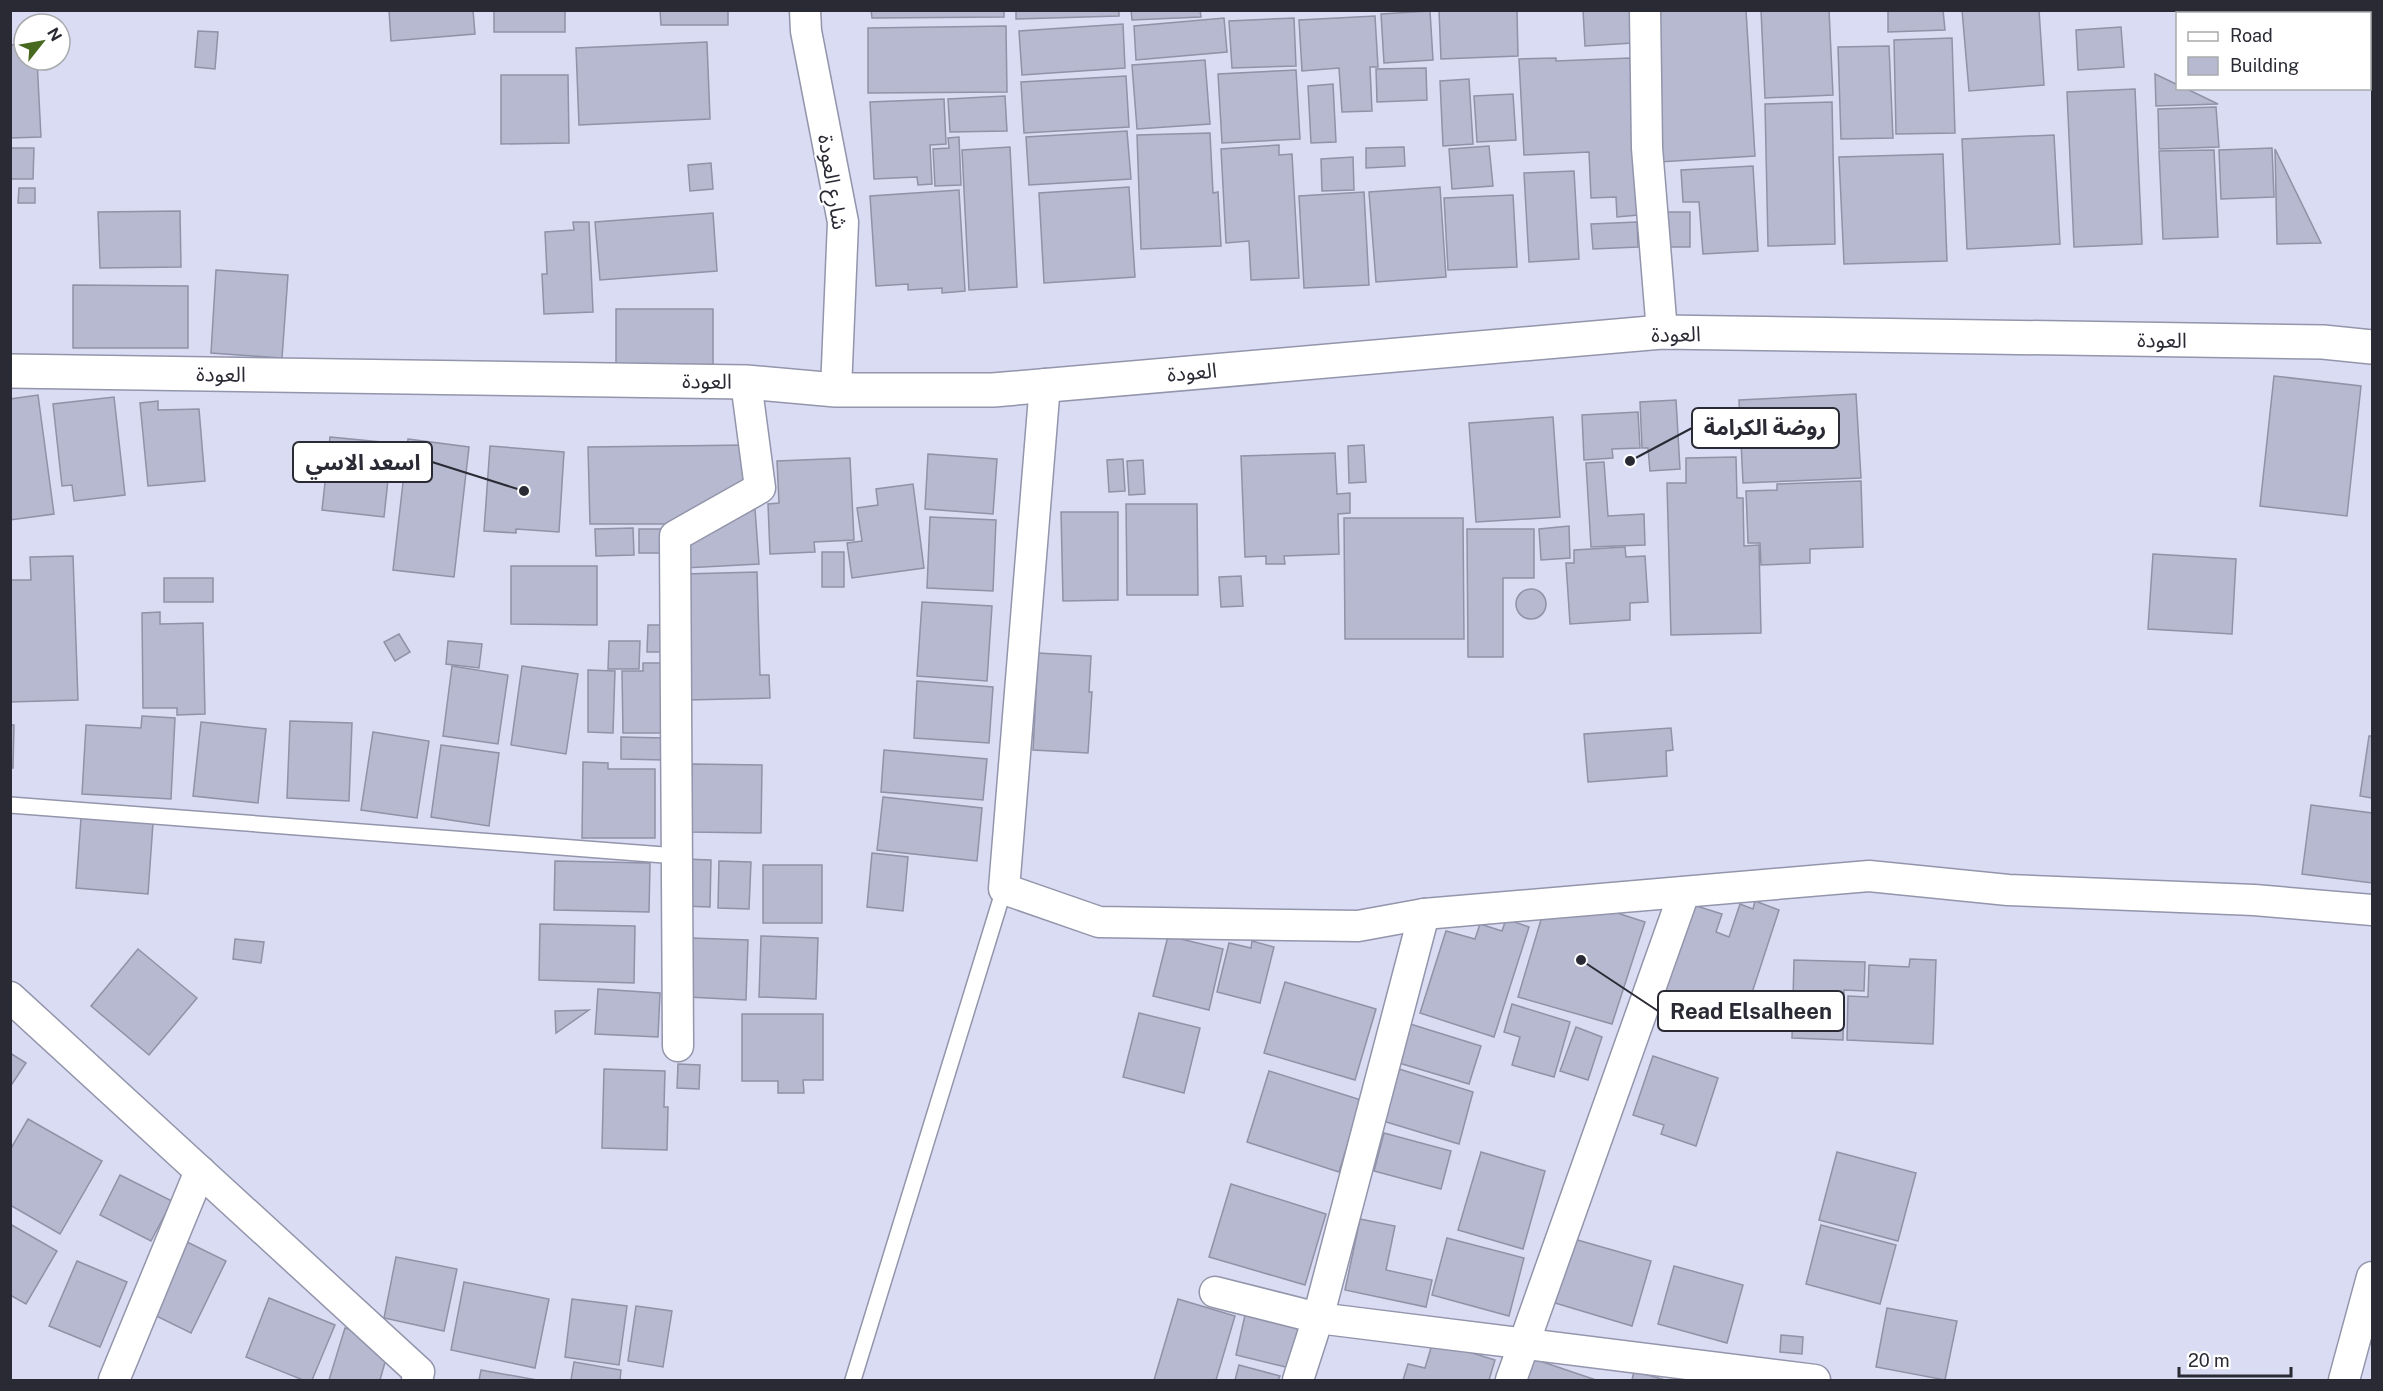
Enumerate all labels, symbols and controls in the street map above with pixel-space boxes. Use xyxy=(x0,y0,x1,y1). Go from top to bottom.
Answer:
north arrow xyxy=(12,12,72,72)
legend xyxy=(2176,12,2371,90)
text: N xyxy=(43,24,66,45)
text: Road xyxy=(2230,25,2273,46)
text: Building xyxy=(2230,55,2299,76)
street label: شارع العودة xyxy=(810,133,853,232)
street label: العودة xyxy=(1651,321,1701,347)
street label: العودة xyxy=(2137,327,2187,353)
street label: العودة xyxy=(1166,357,1218,387)
street label: العودة xyxy=(196,361,246,387)
street label: العودة xyxy=(682,368,732,394)
callout: روضة الكرامة xyxy=(1692,408,1839,448)
text: روضة الكرامة xyxy=(1704,414,1826,441)
callout: اسعد الاسي xyxy=(293,442,432,482)
text: اسعد الاسي xyxy=(306,449,420,480)
callout: Read Elsalheen xyxy=(1658,991,1844,1031)
text: Read Elsalheen xyxy=(1670,998,1832,1024)
scale bar xyxy=(2179,1340,2292,1378)
text: 20 m xyxy=(2188,1350,2230,1371)

